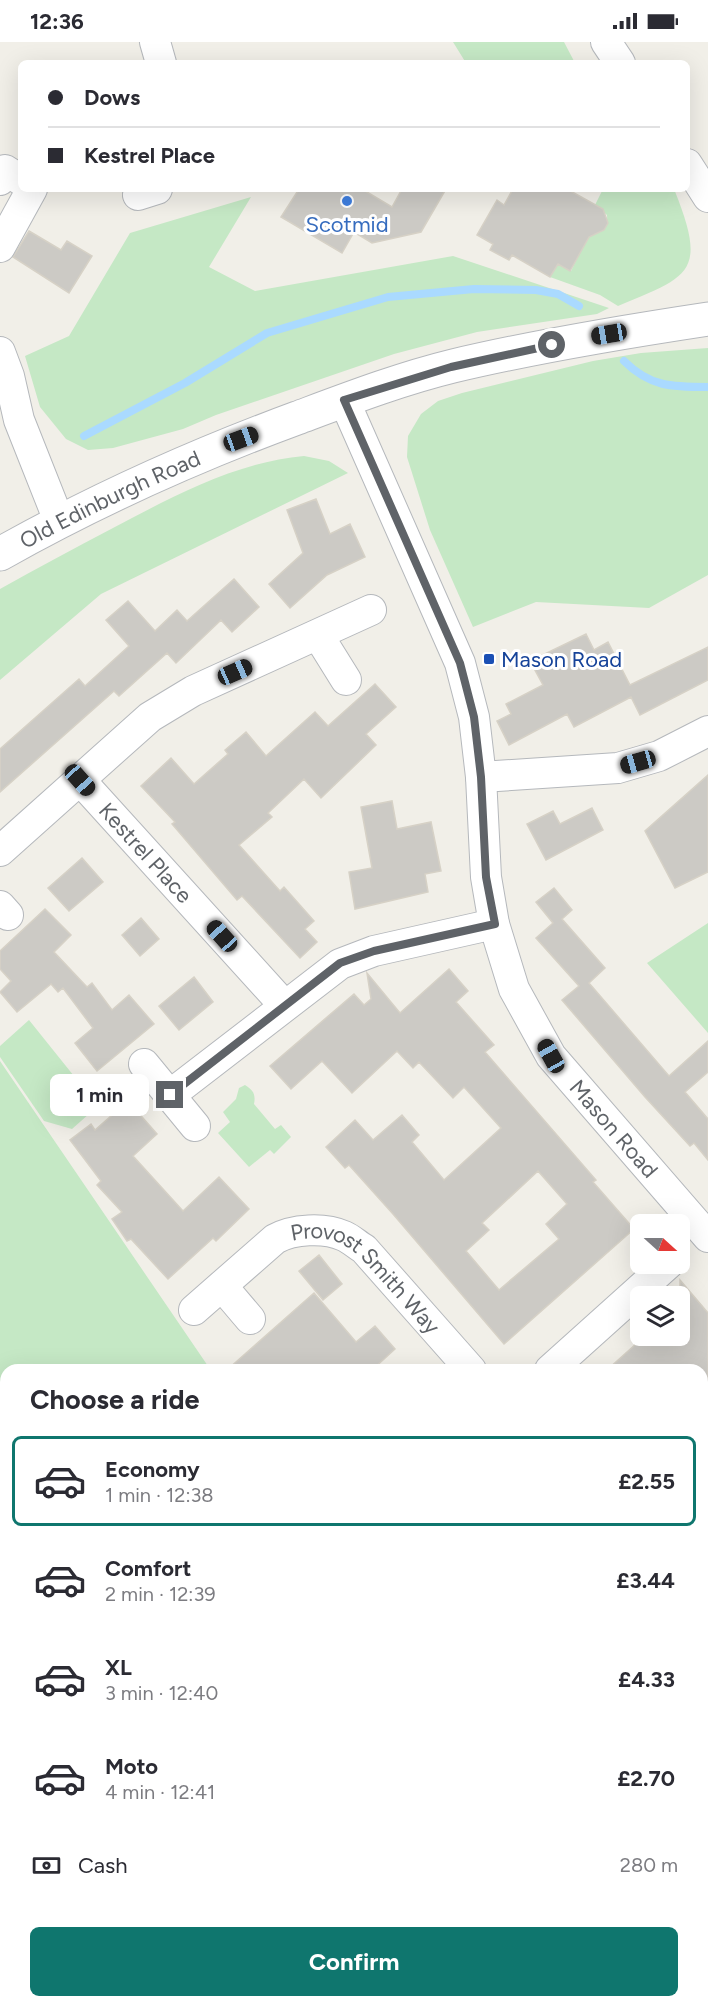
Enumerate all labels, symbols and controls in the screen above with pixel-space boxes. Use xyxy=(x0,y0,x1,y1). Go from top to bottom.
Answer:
text: 12:36 xyxy=(30,8,84,35)
text: Dows xyxy=(84,84,140,111)
text: Kestrel Place xyxy=(84,142,215,169)
marker: Scotmid xyxy=(340,194,354,208)
place label: Scotmid xyxy=(305,211,389,238)
car xyxy=(590,322,628,346)
route start xyxy=(538,331,565,358)
car xyxy=(221,424,261,454)
street label: Old Edinburgh Road xyxy=(15,444,204,554)
place label: Mason Road xyxy=(501,646,622,673)
marker: Mason Road xyxy=(482,652,496,666)
car xyxy=(215,656,255,688)
car xyxy=(618,748,658,776)
car xyxy=(61,761,99,799)
street label: Kestrel Place xyxy=(93,797,198,908)
car xyxy=(203,917,241,955)
car xyxy=(534,1036,568,1076)
callout: 1 min xyxy=(50,1074,149,1116)
street label: Mason Road xyxy=(564,1074,664,1183)
route end xyxy=(156,1081,183,1108)
text: 1 min xyxy=(76,1083,123,1107)
north arrow xyxy=(630,1214,690,1274)
map controls xyxy=(630,1214,690,1346)
street label: Provost Smith Way xyxy=(288,1217,446,1340)
button: layers xyxy=(630,1286,690,1346)
text: Choose a ride xyxy=(30,1383,199,1416)
icon: car xyxy=(33,1454,87,1508)
text: Economy xyxy=(105,1456,200,1483)
text: £2.55 xyxy=(618,1468,675,1495)
text: 1 min · 12:38 xyxy=(105,1483,214,1507)
icon: car xyxy=(33,1553,87,1607)
text: Comfort xyxy=(105,1555,191,1582)
text: £3.44 xyxy=(616,1567,675,1594)
text: 2 min · 12:39 xyxy=(105,1582,216,1606)
icon: car xyxy=(33,1652,87,1706)
text: XL xyxy=(105,1654,132,1681)
text: £4.33 xyxy=(618,1666,675,1693)
text: 3 min · 12:40 xyxy=(105,1681,218,1705)
icon: car xyxy=(33,1751,87,1805)
text: Moto xyxy=(105,1753,158,1780)
text: £2.70 xyxy=(617,1765,675,1792)
text: 4 min · 12:41 xyxy=(105,1780,215,1804)
icon: cash xyxy=(30,1849,63,1882)
text: Cash xyxy=(78,1852,128,1879)
text: 280 m xyxy=(620,1853,678,1877)
button: Confirm xyxy=(30,1927,678,1996)

